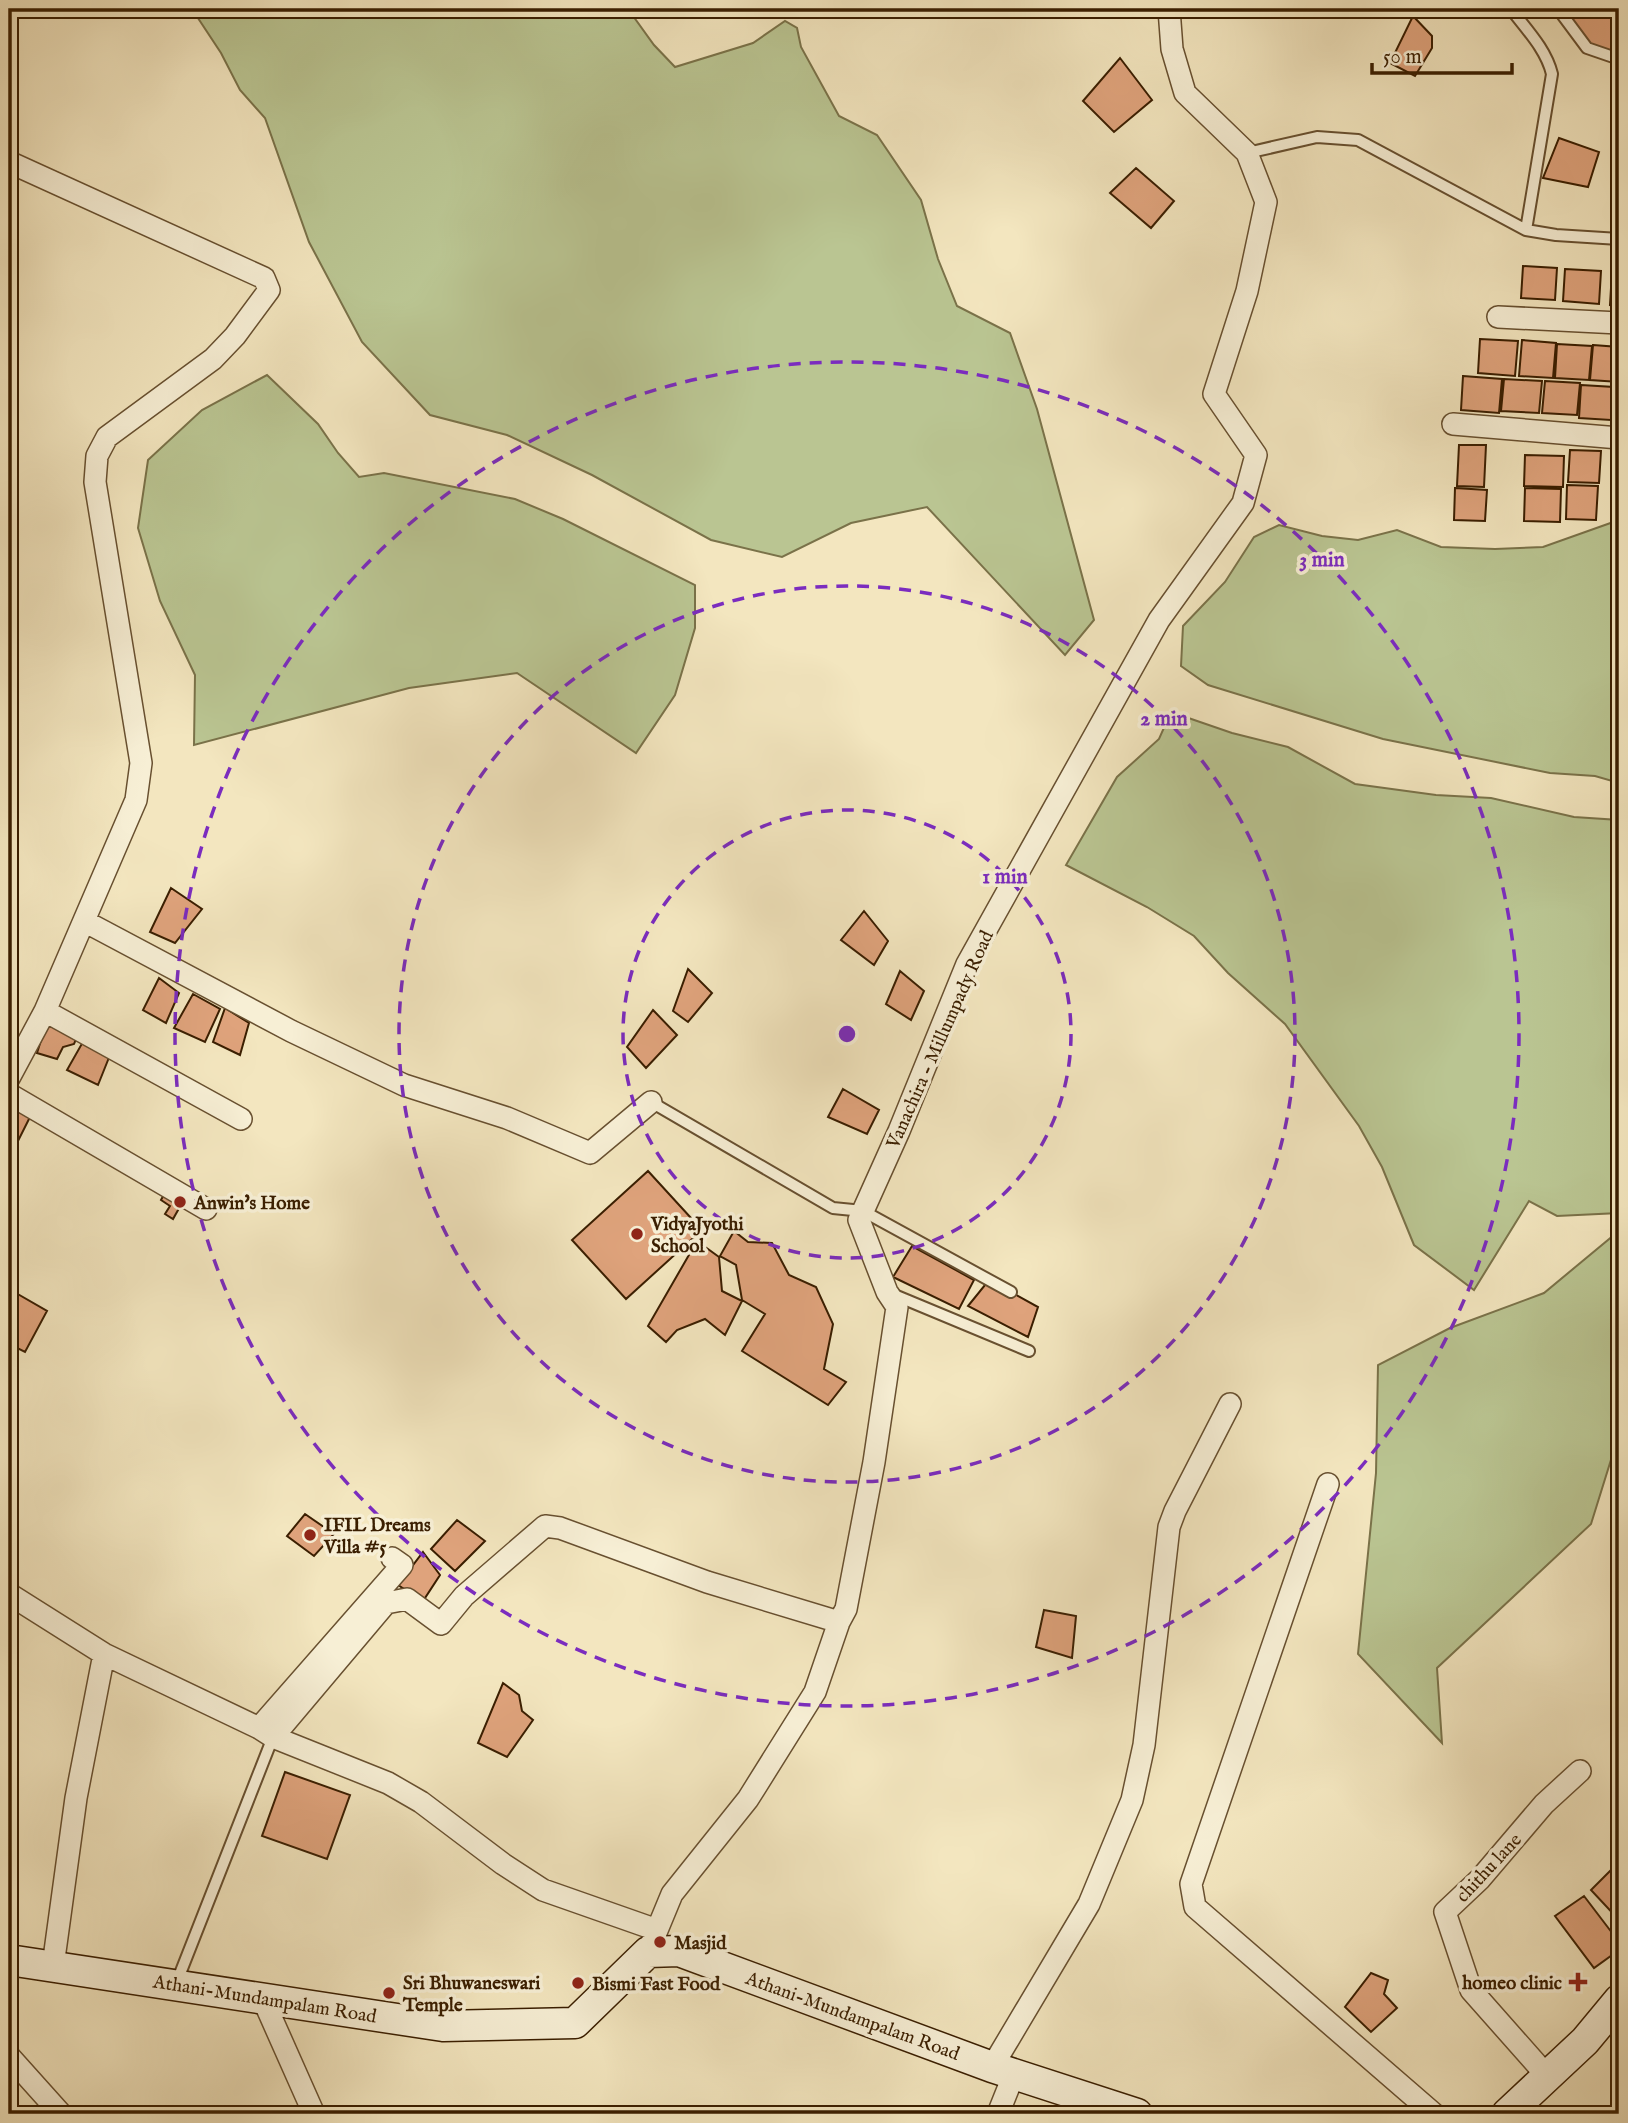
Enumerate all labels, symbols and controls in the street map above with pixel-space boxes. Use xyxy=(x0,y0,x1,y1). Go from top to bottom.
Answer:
scale bar xyxy=(1372,32,1512,76)
text: 50 m xyxy=(1383,44,1422,71)
text: 3 min xyxy=(1299,547,1345,574)
text: 2 min xyxy=(1140,706,1188,733)
text: 1 min xyxy=(982,864,1028,891)
street label: Vanachira - Millumpady Road xyxy=(881,926,1000,1153)
centre of rings xyxy=(835,1022,859,1046)
place label: Anwin's Home xyxy=(193,1192,310,1216)
marker: Anwin's Home xyxy=(172,1194,188,1210)
place label: VidyaJyothi School xyxy=(650,1213,744,1259)
marker: VidyaJyothi School xyxy=(629,1226,645,1242)
place label: IFIL Dreams Villa #5 xyxy=(323,1514,431,1560)
marker: IFIL Dreams Villa #5 xyxy=(302,1527,318,1543)
street label: chithu lane xyxy=(1451,1829,1528,1908)
place label: Masjid xyxy=(674,1932,727,1956)
marker: Masjid xyxy=(652,1934,668,1950)
street label: Athani-Mundampalam Road xyxy=(741,1967,963,2067)
street label: Athani-Mundampalam Road xyxy=(150,1970,379,2030)
place label: Sri Bhuwaneswari Temple xyxy=(402,1972,540,2018)
place label: homeo clinic xyxy=(1461,1972,1562,1996)
marker: homeo clinic xyxy=(1568,1972,1588,1992)
place label: Bismi Fast Food xyxy=(592,1973,721,1997)
marker: Bismi Fast Food xyxy=(570,1975,586,1991)
marker: Sri Bhuwaneswari Temple xyxy=(381,1985,397,2001)

